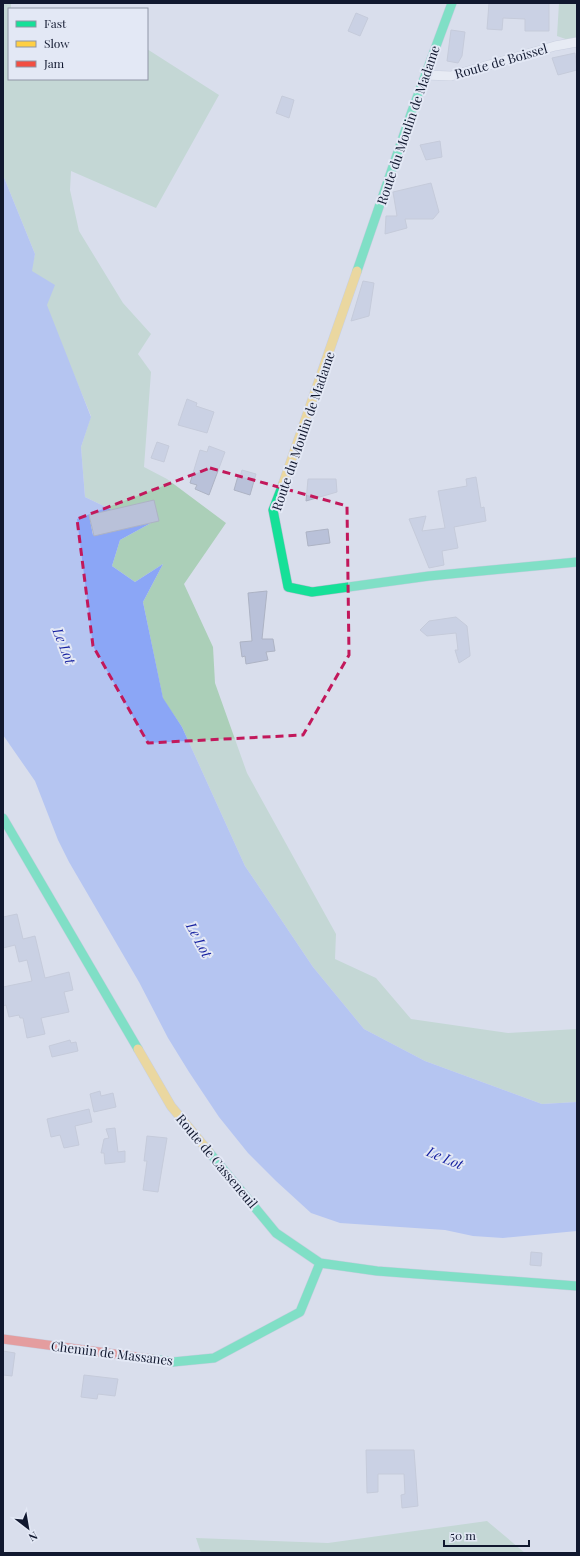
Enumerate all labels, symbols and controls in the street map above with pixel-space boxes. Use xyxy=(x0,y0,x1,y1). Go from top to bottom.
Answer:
legend xyxy=(8,8,148,80)
text: Fast xyxy=(44,15,67,31)
text: Slow xyxy=(44,35,70,51)
street label: Route de Boissel xyxy=(452,39,550,82)
street label: Route du Moulin de Madame xyxy=(372,43,443,207)
text: Jam xyxy=(43,55,65,71)
street label: Route du Moulin de Madame xyxy=(267,349,338,513)
water label: Le Lot xyxy=(48,624,81,668)
water label: Le Lot xyxy=(182,918,217,962)
street label: Route de Casseneuil xyxy=(173,1110,262,1212)
water label: Le Lot xyxy=(423,1141,467,1174)
street label: Chemin de Massanes xyxy=(50,1337,174,1368)
north arrow xyxy=(8,1508,48,1548)
scale bar xyxy=(444,1522,529,1548)
text: 50 m xyxy=(450,1527,476,1543)
text: N xyxy=(26,1529,41,1546)

